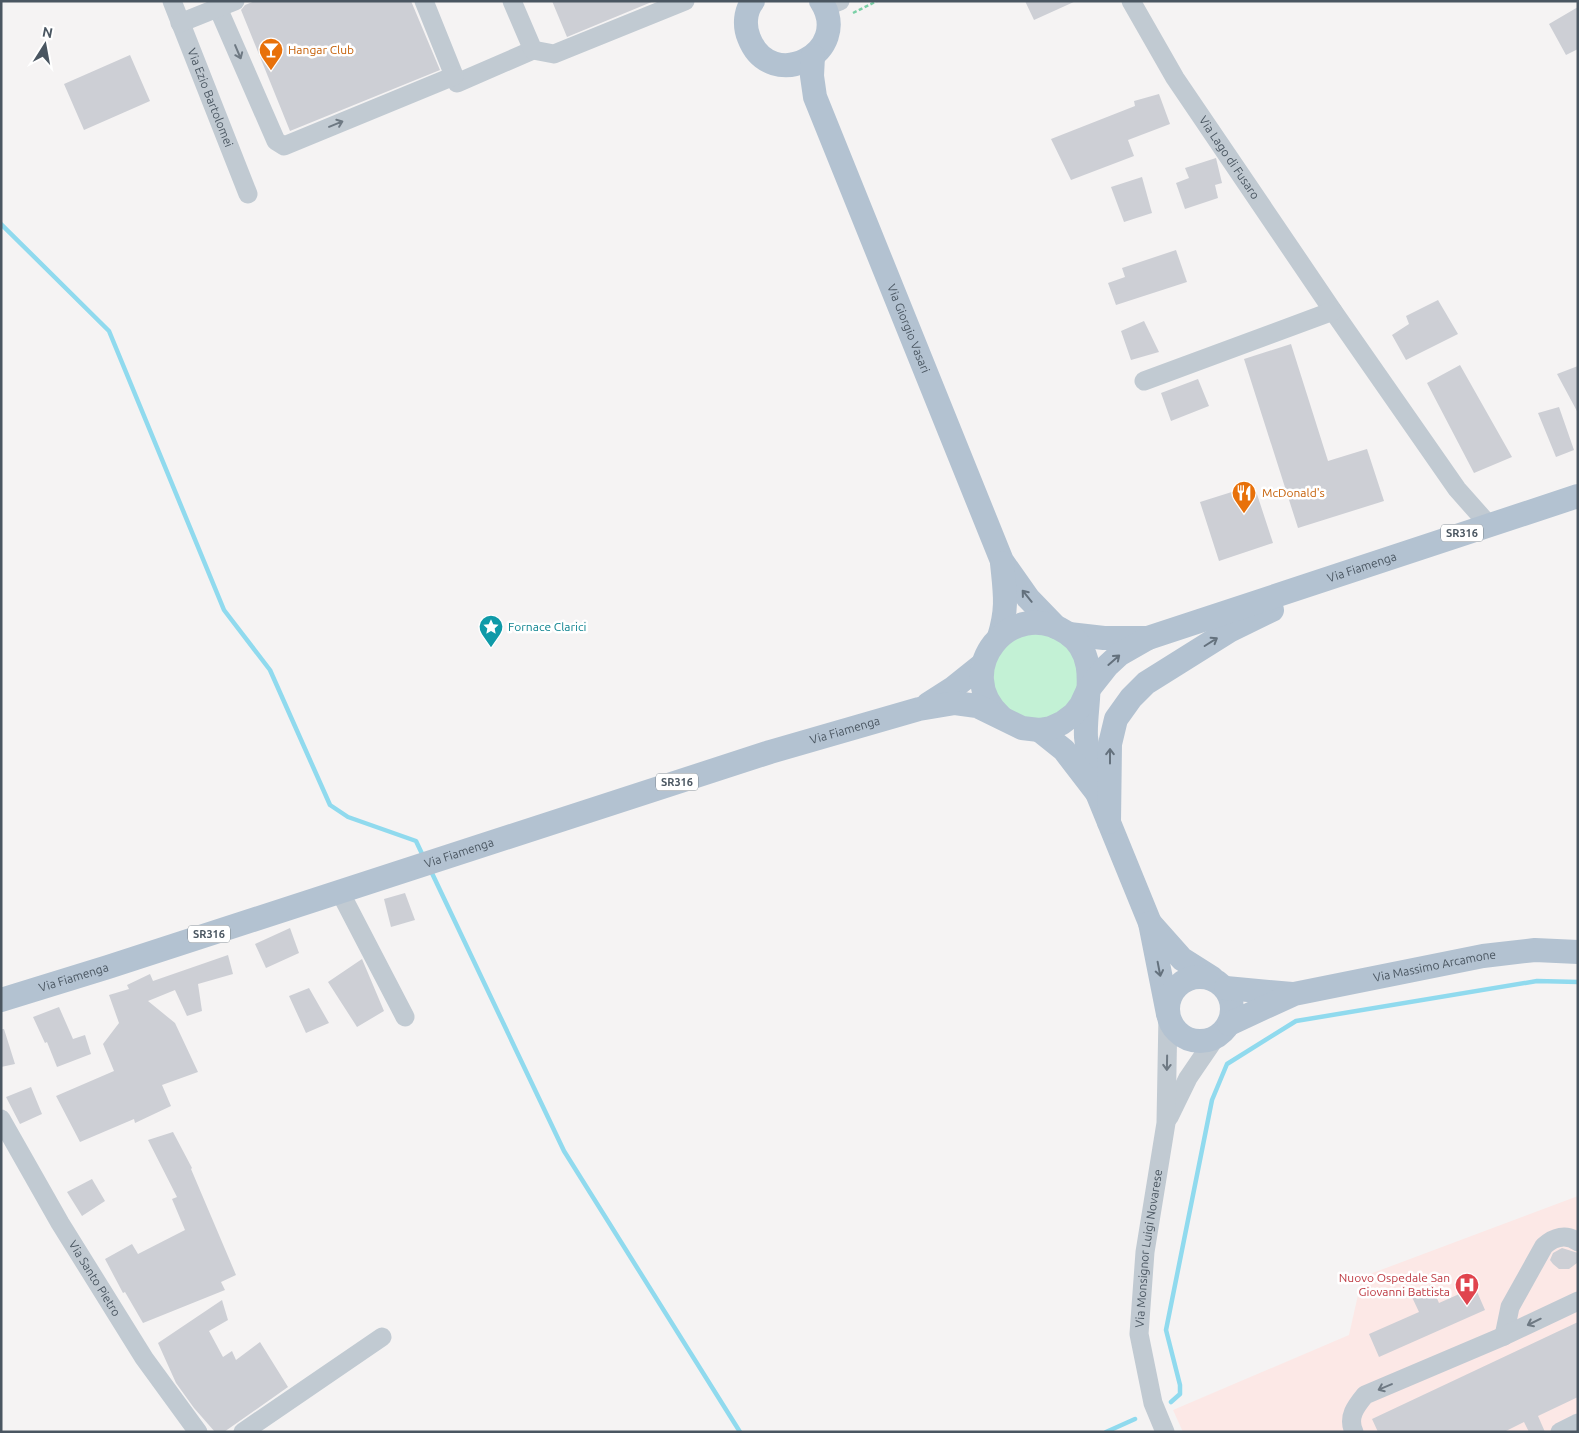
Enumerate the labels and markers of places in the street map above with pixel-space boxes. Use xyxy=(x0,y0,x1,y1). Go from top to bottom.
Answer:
bar icon: Hangar Club xyxy=(258,37,284,71)
place label: Hangar Club xyxy=(288,43,354,56)
restaurant icon: McDonald's xyxy=(1231,480,1257,514)
place label: McDonald's xyxy=(1262,486,1325,499)
place icon: Fornace Clarici xyxy=(478,614,504,648)
place label: Fornace Clarici xyxy=(508,620,587,633)
place label: Nuovo Ospedale San Giovanni Battista xyxy=(1339,1271,1450,1298)
hospital icon: Nuovo Ospedale San Giovanni Battista xyxy=(1454,1272,1480,1306)

